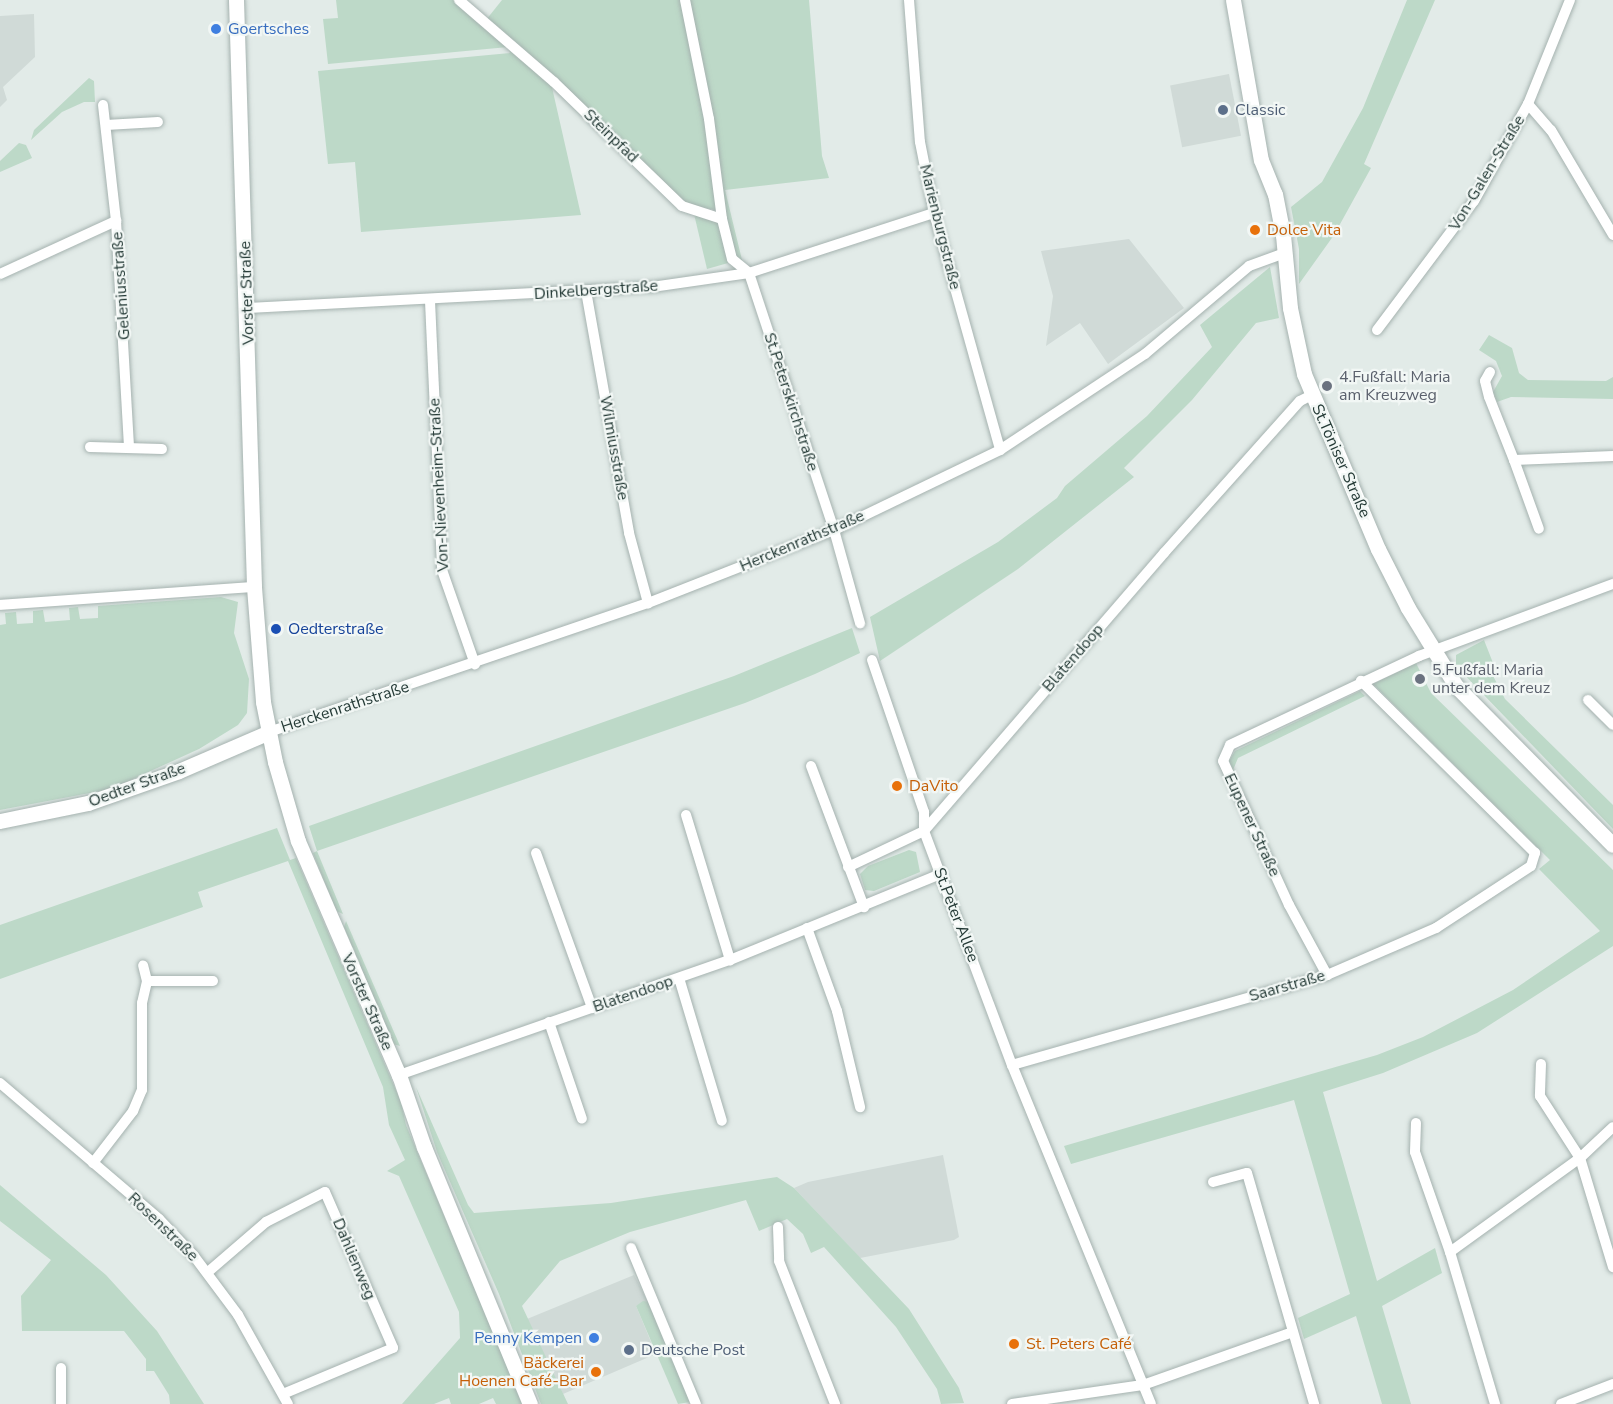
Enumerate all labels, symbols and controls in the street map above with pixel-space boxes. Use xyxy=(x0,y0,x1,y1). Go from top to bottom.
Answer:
place label: Goertsches xyxy=(228,19,309,39)
marker: Goertsches xyxy=(209,22,223,36)
place label: Classic xyxy=(1235,100,1285,120)
marker: Classic xyxy=(1216,103,1230,117)
street label: Steinpfad xyxy=(580,105,642,167)
street label: Von-Galen-Straße xyxy=(1445,112,1529,234)
street label: Marienburgstraße xyxy=(915,162,965,292)
place label: Dolce Vita xyxy=(1267,220,1341,240)
marker: Dolce Vita xyxy=(1248,223,1262,237)
street label: Geleniusstraße xyxy=(108,231,134,341)
street label: Vorster Straße xyxy=(236,241,258,345)
street label: Dinkelbergstraße xyxy=(533,276,659,304)
street label: St.Peterskirchstraße xyxy=(760,330,822,474)
place label: 4.Fußfall: Maria am Kreuzweg xyxy=(1339,367,1451,405)
marker: 4.Fußfall: Maria am Kreuzweg xyxy=(1320,379,1334,393)
street label: Wilmiusstraße xyxy=(595,394,633,502)
street label: Von-Nievenheim-Straße xyxy=(425,398,453,572)
street label: St.Töniser Straße xyxy=(1307,401,1375,521)
street label: Herckenrathstraße xyxy=(737,506,867,576)
place label: Oedterstraße xyxy=(288,619,383,639)
street label: Blatendoop xyxy=(1038,620,1108,696)
marker: Oedterstraße xyxy=(269,622,283,636)
place label: 5.Fußfall: Maria unter dem Kreuz xyxy=(1432,660,1550,698)
marker: 5.Fußfall: Maria unter dem Kreuz xyxy=(1413,672,1427,686)
street label: Herckenrathstraße xyxy=(278,677,412,737)
street label: Oedter Straße xyxy=(86,759,188,811)
street label: Eupener Straße xyxy=(1220,770,1284,880)
place label: DaVito xyxy=(909,776,959,796)
marker: DaVito xyxy=(890,779,904,793)
street label: St.Peter Allee xyxy=(929,865,983,965)
street label: Vorster Straße xyxy=(337,951,397,1053)
street label: Saarstraße xyxy=(1247,966,1327,1006)
street label: Blatendoop xyxy=(590,971,676,1017)
street label: Rosenstraße xyxy=(124,1189,202,1265)
street label: Dahlienweg xyxy=(328,1215,380,1303)
place label: Penny Kempen xyxy=(474,1328,582,1348)
marker: Penny Kempen xyxy=(587,1331,601,1345)
place label: St. Peters Café xyxy=(1026,1334,1132,1354)
marker: St. Peters Café xyxy=(1007,1337,1021,1351)
place label: Deutsche Post xyxy=(641,1340,745,1360)
marker: Deutsche Post xyxy=(622,1343,636,1357)
place label: Bäckerei Hoenen Café-Bar xyxy=(459,1353,584,1391)
marker: Bäckerei Hoenen Café-Bar xyxy=(589,1365,603,1379)

